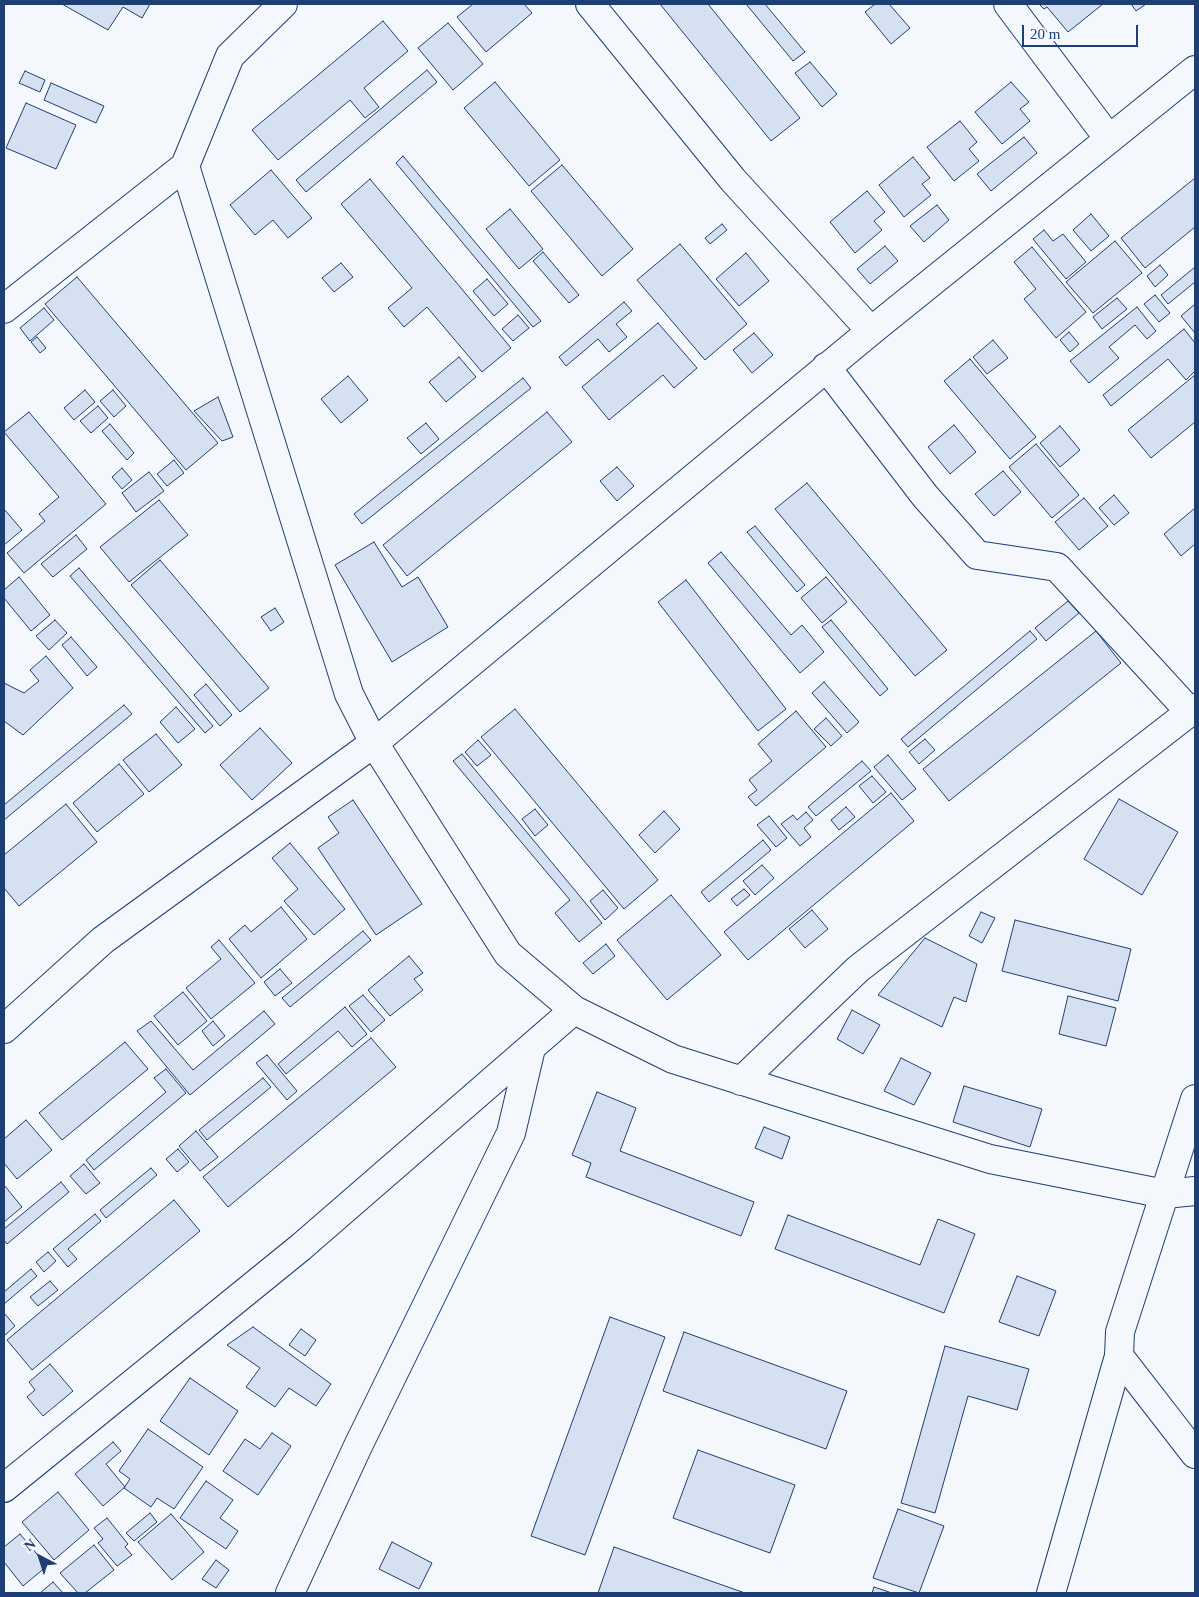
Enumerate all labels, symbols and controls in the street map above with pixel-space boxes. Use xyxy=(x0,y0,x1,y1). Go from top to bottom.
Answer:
scale bar xyxy=(1024,15,1140,47)
text: 20 m xyxy=(1030,26,1060,42)
north arrow xyxy=(15,1532,65,1582)
text: N xyxy=(21,1536,39,1554)

